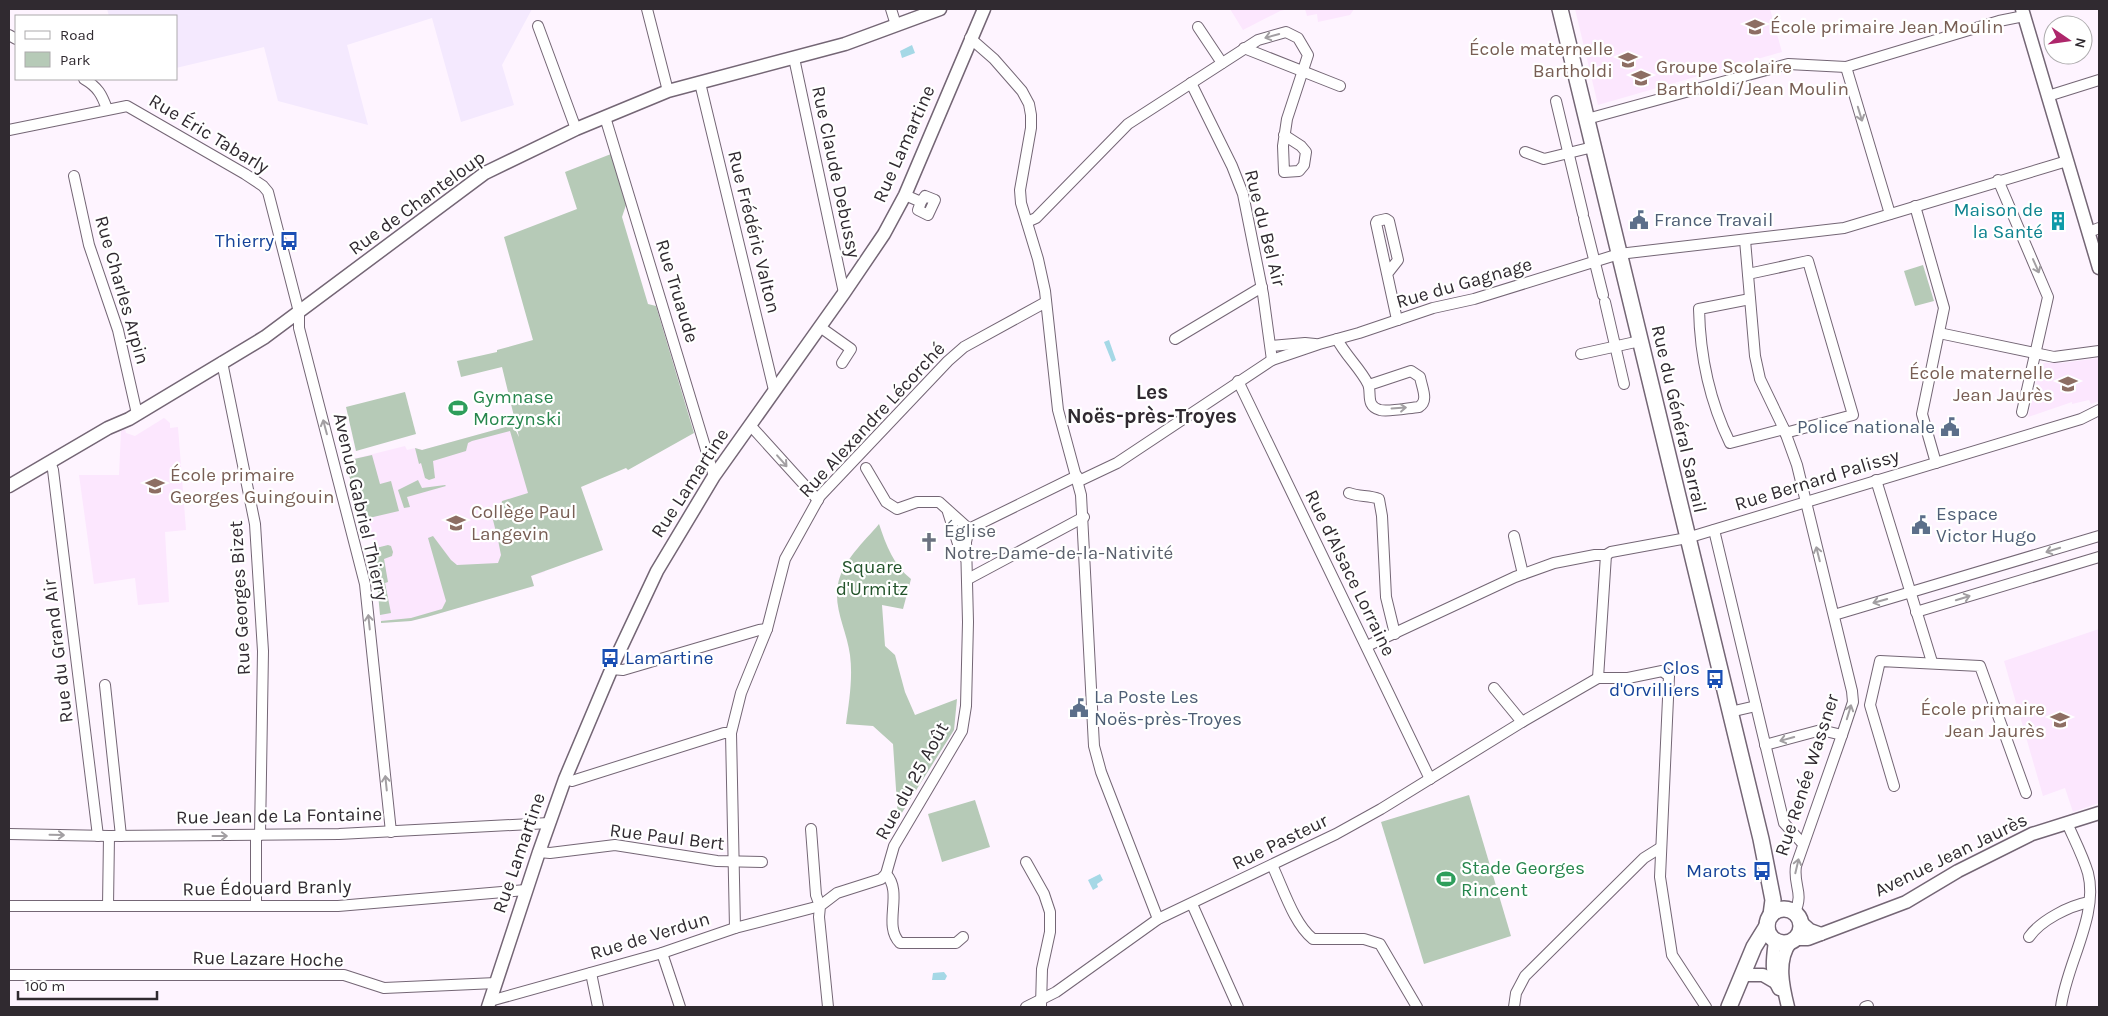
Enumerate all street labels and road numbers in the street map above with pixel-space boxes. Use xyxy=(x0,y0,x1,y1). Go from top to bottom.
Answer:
street label: Rue Lamartine xyxy=(868,82,940,206)
street label: Rue Claude Debussy xyxy=(807,84,865,260)
street label: Rue Éric Tabarly xyxy=(145,89,274,179)
street label: Rue de Chanteloup xyxy=(345,146,489,260)
street label: Rue Frédéric Valton xyxy=(723,148,785,316)
street label: Rue du Bel Air xyxy=(1240,167,1290,289)
street label: Rue Charles Arpin xyxy=(90,213,154,367)
street label: Rue Truaude xyxy=(651,237,703,345)
street label: Rue du Gagnage xyxy=(1393,253,1535,313)
street label: Rue du Général Sarrail xyxy=(1647,323,1711,515)
street label: Rue Alexandre Lécorché xyxy=(794,338,950,502)
street label: Avenue Gabriel Thierry xyxy=(329,411,393,603)
street label: Rue Lamartine xyxy=(646,424,734,542)
street label: Rue Bernard Palissy xyxy=(1732,444,1902,515)
street label: Rue d'Alsace Lorraine xyxy=(1300,486,1400,660)
street label: Rue Georges Bizet xyxy=(225,520,255,676)
street label: Rue du Grand Air xyxy=(38,578,78,724)
street label: Rue Renée Wassner xyxy=(1770,691,1844,859)
street label: Rue du 25 Août xyxy=(871,718,953,844)
street label: Rue Lamartine xyxy=(488,790,550,916)
street label: Rue Jean de La Fontaine xyxy=(176,803,382,829)
street label: Avenue Jean Jaurès xyxy=(1871,808,2031,902)
street label: Rue Pasteur xyxy=(1229,809,1332,875)
street label: Rue Paul Bert xyxy=(608,819,726,855)
street label: Rue Édouard Branly xyxy=(182,875,352,900)
street label: Rue de Verdun xyxy=(588,907,712,965)
street label: Rue Lazare Hoche xyxy=(192,947,344,971)

